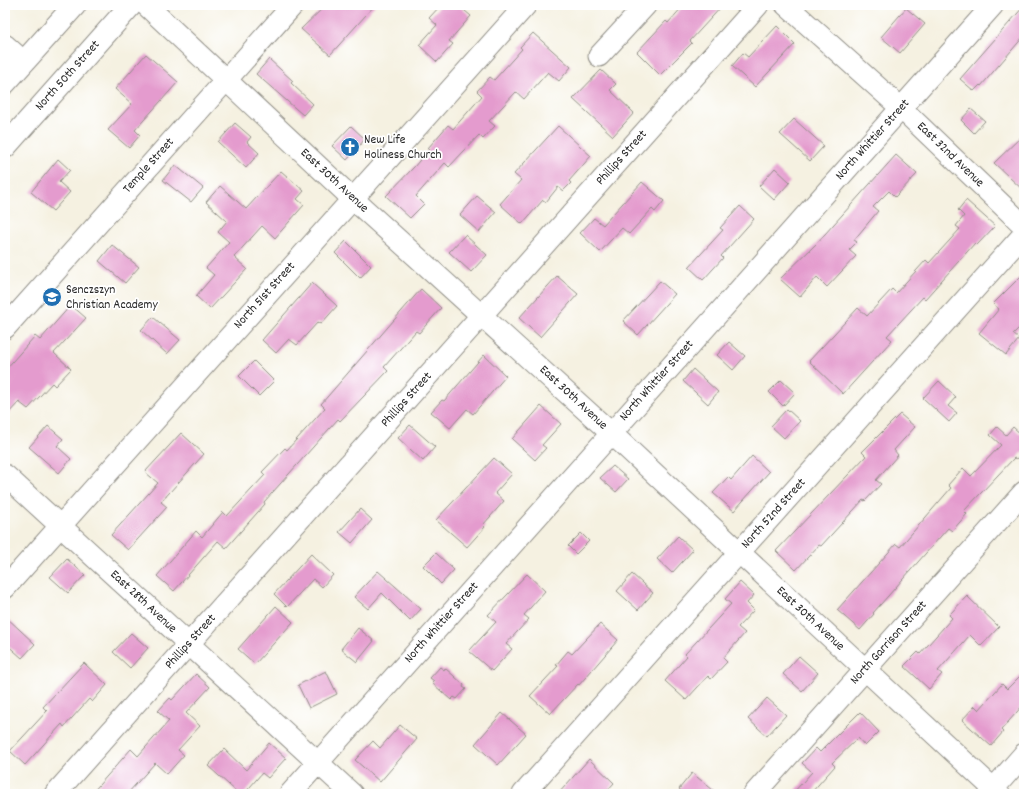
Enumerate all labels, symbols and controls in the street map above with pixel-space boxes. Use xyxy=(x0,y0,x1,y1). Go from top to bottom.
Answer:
street label: North 50th Street xyxy=(31,36,105,115)
street label: North Whittier Street xyxy=(831,95,915,185)
street label: East 32nd Avenue xyxy=(912,118,988,192)
street label: Phillips Street xyxy=(592,126,652,190)
place label: New Life Holiness Church xyxy=(364,131,442,165)
street label: Temple Street xyxy=(119,134,179,198)
church icon: New Life Holiness Church xyxy=(339,136,361,158)
street label: East 30th Avenue xyxy=(296,144,373,218)
street label: North 51st Street xyxy=(230,258,300,334)
place label: Senczszyn Christian Academy xyxy=(66,281,158,315)
school or university icon: Senczszyn Christian Academy xyxy=(41,286,63,308)
street label: North Whittier Street xyxy=(615,336,699,426)
street label: East 30th Avenue xyxy=(535,361,612,435)
street label: Phillips Street xyxy=(377,368,437,432)
street label: North 52nd Street xyxy=(737,474,811,553)
street label: East 28th Avenue xyxy=(105,566,181,638)
street label: North Whittier Street xyxy=(400,578,484,668)
street label: East 30th Avenue xyxy=(772,582,849,656)
street label: North Garrison Street xyxy=(846,597,932,689)
street label: Phillips Street xyxy=(161,610,221,674)

